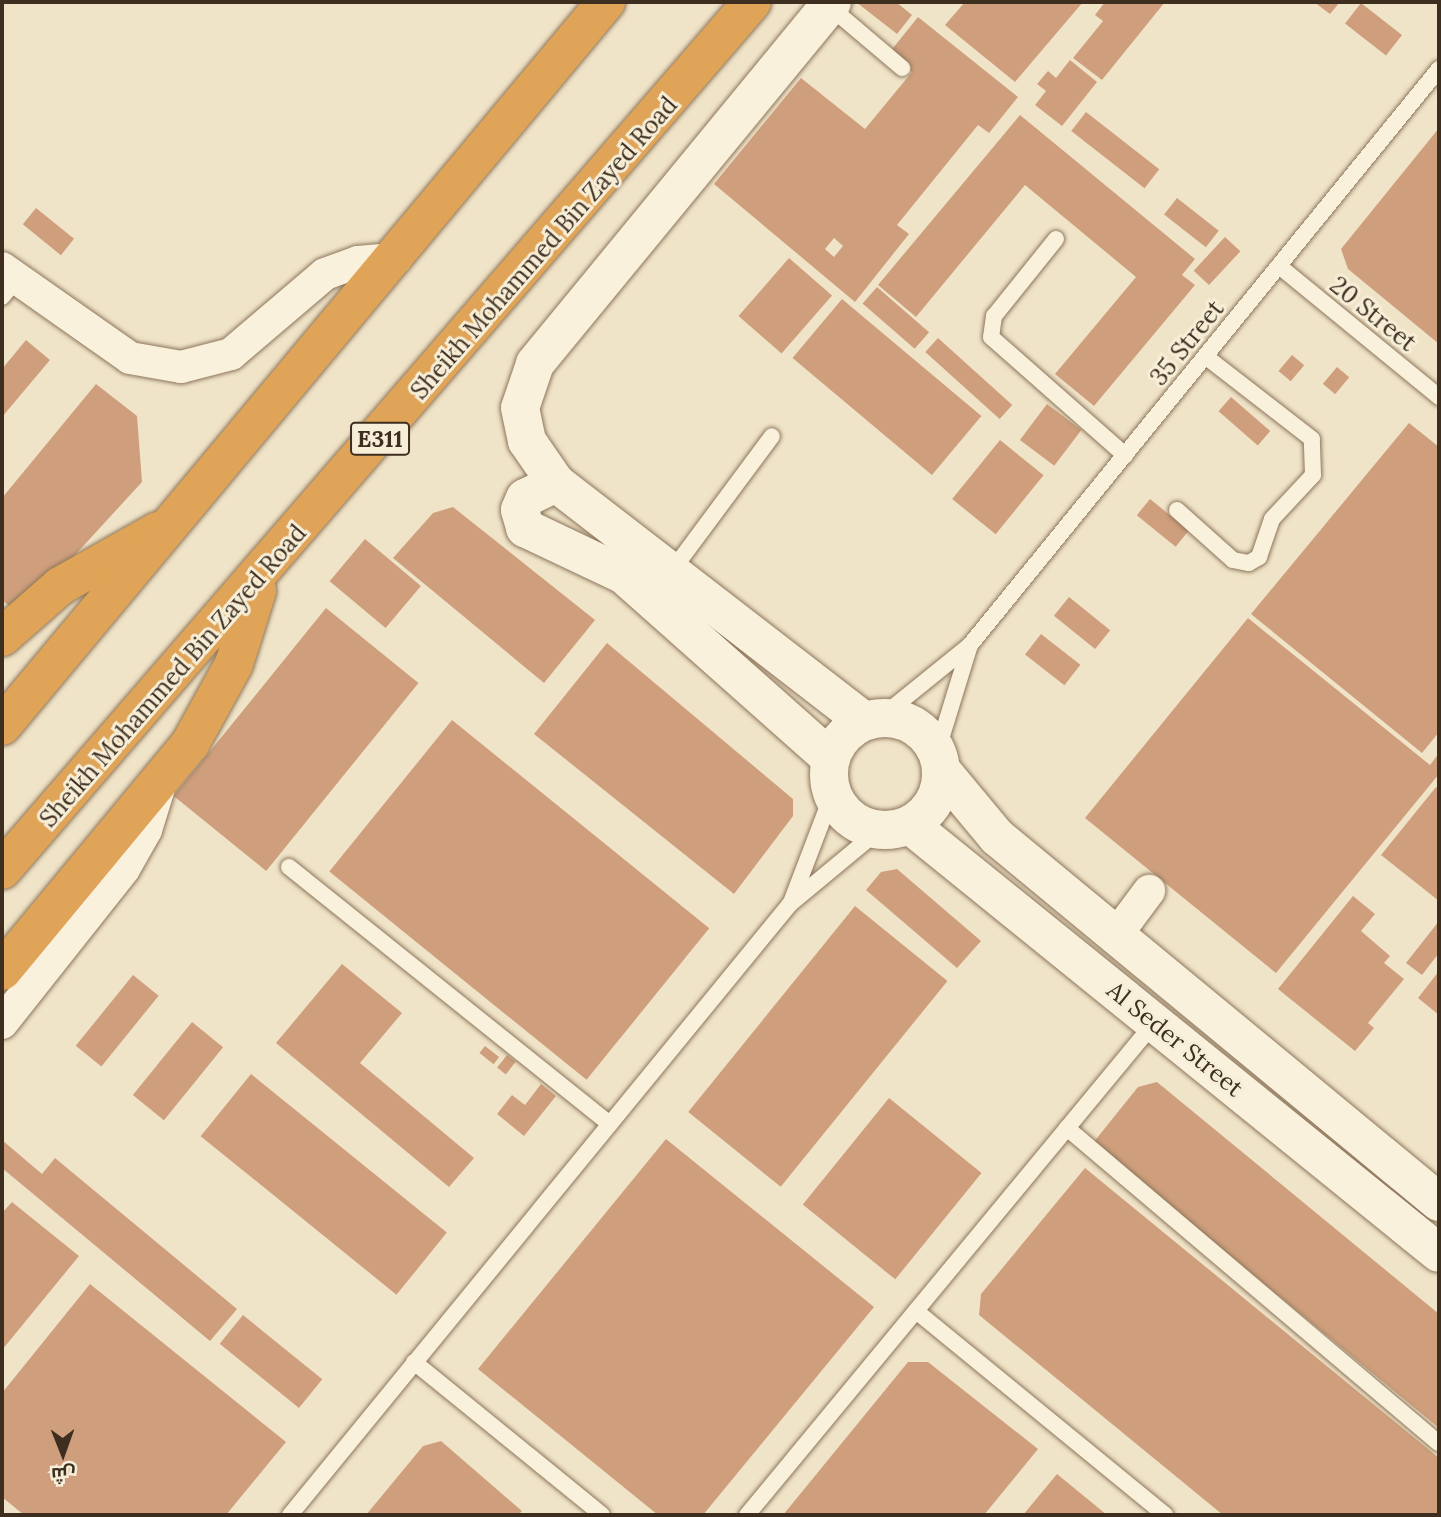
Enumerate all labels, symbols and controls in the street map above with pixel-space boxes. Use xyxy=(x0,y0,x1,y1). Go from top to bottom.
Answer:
street label: Sheikh Mohammed Bin Zayed Road xyxy=(405,91,683,405)
street label: 20 Street xyxy=(1324,271,1422,357)
street label: 35 Street xyxy=(1144,295,1230,391)
road number: E311 xyxy=(348,420,412,458)
street label: Sheikh Mohammed Bin Zayed Road xyxy=(34,519,312,833)
street label: Al Seder Street xyxy=(1101,975,1249,1103)
north arrow xyxy=(28,1419,98,1489)
text: ش xyxy=(51,1463,76,1487)

